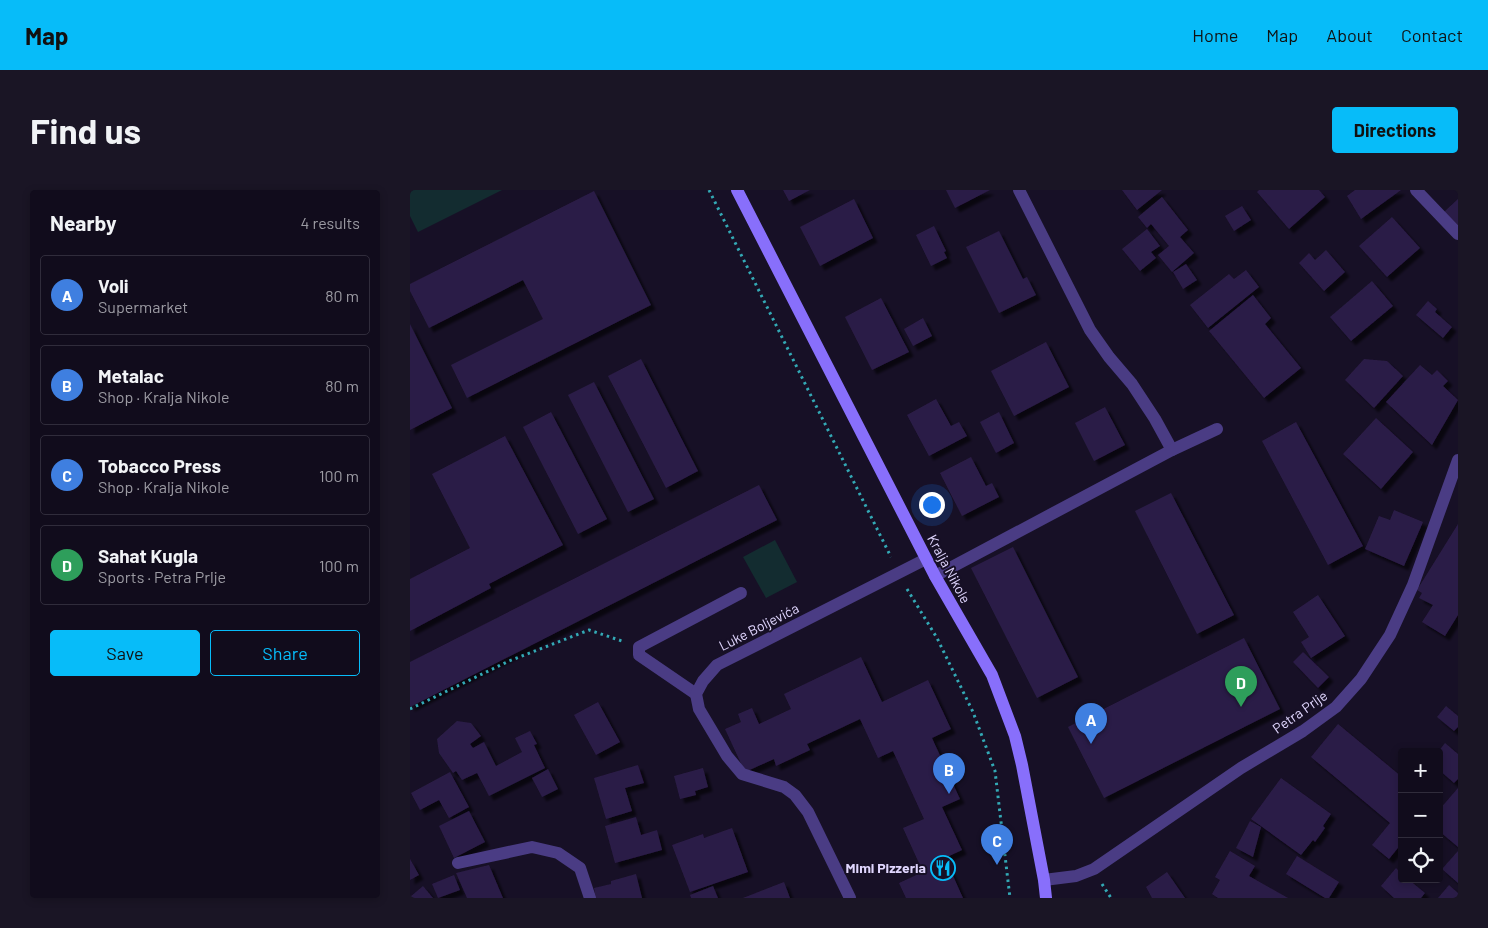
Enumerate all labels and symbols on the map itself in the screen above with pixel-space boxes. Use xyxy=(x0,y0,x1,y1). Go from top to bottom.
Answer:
your location xyxy=(919,492,945,518)
street label: Kralja Nikole xyxy=(924,531,975,606)
street label: Luke Boljevića xyxy=(716,599,802,654)
pin: D xyxy=(1225,666,1257,707)
street label: Petra Prlje xyxy=(1269,687,1330,737)
pin: A xyxy=(1075,703,1107,744)
pin: B xyxy=(933,753,965,794)
pin: C xyxy=(981,824,1013,865)
restaurant icon: Mimi Pizzeria xyxy=(930,855,956,881)
place label: Mimi Pizzeria xyxy=(846,859,926,876)

